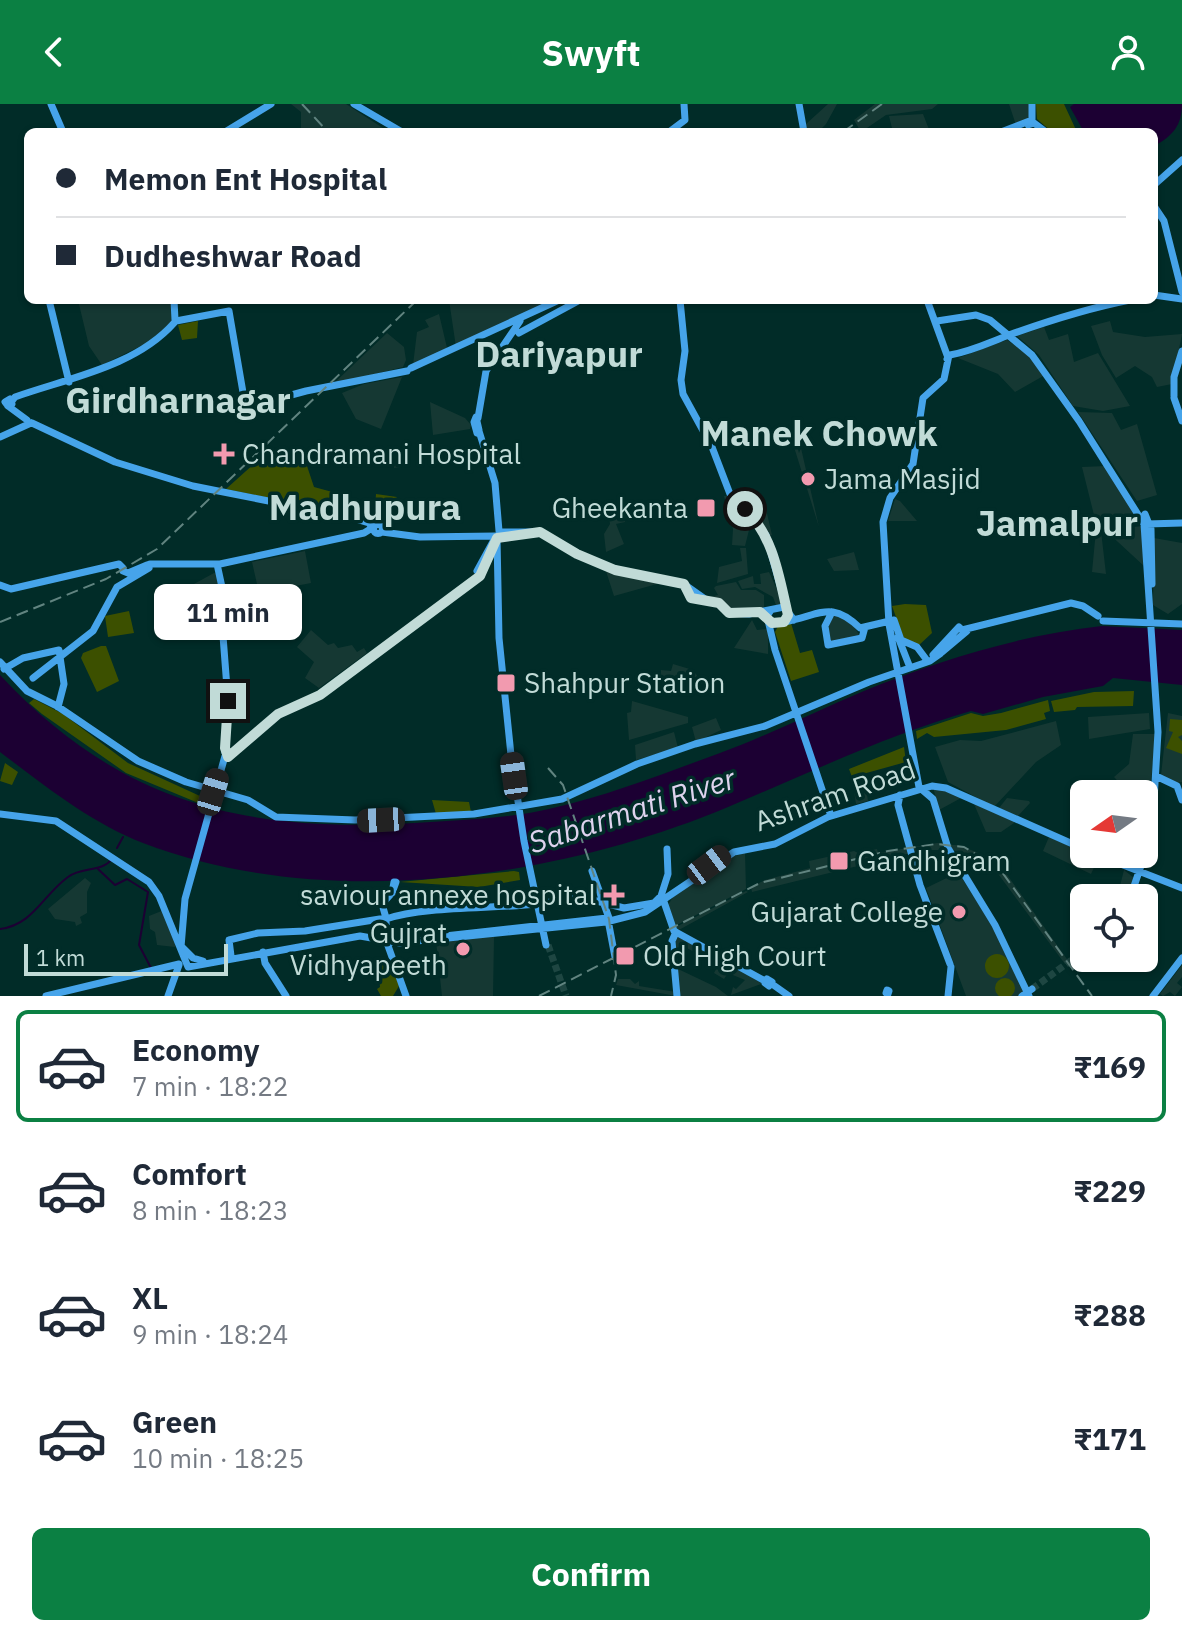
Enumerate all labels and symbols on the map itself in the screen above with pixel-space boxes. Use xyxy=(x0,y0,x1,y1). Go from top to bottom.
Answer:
district label: Dariyapur xyxy=(475,330,643,377)
district label: Girdharnagar xyxy=(65,376,291,423)
district label: Manek Chowk xyxy=(701,409,938,456)
place label: Chandramani Hospital xyxy=(242,435,521,472)
marker: Chandramani Hospital xyxy=(213,443,235,465)
place label: Jama Masjid xyxy=(824,460,981,497)
marker: Jama Masjid xyxy=(799,470,817,488)
district label: Madhupura xyxy=(269,483,461,530)
place label: Gheekanta xyxy=(552,489,688,526)
route start xyxy=(727,491,763,527)
marker: Gheekanta xyxy=(695,497,717,519)
district label: Jamalpur xyxy=(976,499,1138,546)
callout: 11 min xyxy=(154,585,302,641)
place label: Shahpur Station xyxy=(524,664,726,701)
marker: Shahpur Station xyxy=(495,672,517,694)
route end xyxy=(210,683,246,719)
street label: Ashram Road xyxy=(749,750,920,839)
car xyxy=(499,751,529,801)
water label: Sabarmati River xyxy=(523,757,741,861)
car xyxy=(195,766,231,818)
north arrow xyxy=(1070,780,1158,868)
car xyxy=(356,807,406,833)
car xyxy=(683,841,735,889)
place label: Gandhigram xyxy=(857,842,1011,879)
marker: Gandhigram xyxy=(828,850,850,872)
place label: saviour annexe hospital xyxy=(300,876,596,913)
marker: saviour annexe hospital xyxy=(603,884,625,906)
place label: Gujarat College xyxy=(751,893,943,930)
marker: Gujarat College xyxy=(950,903,968,921)
place label: Gujrat Vidhyapeeth xyxy=(290,914,447,983)
place label: Old High Court xyxy=(643,937,827,974)
scale bar xyxy=(24,940,228,976)
marker: Gujrat Vidhyapeeth xyxy=(454,940,472,958)
marker: Old High Court xyxy=(614,945,636,967)

